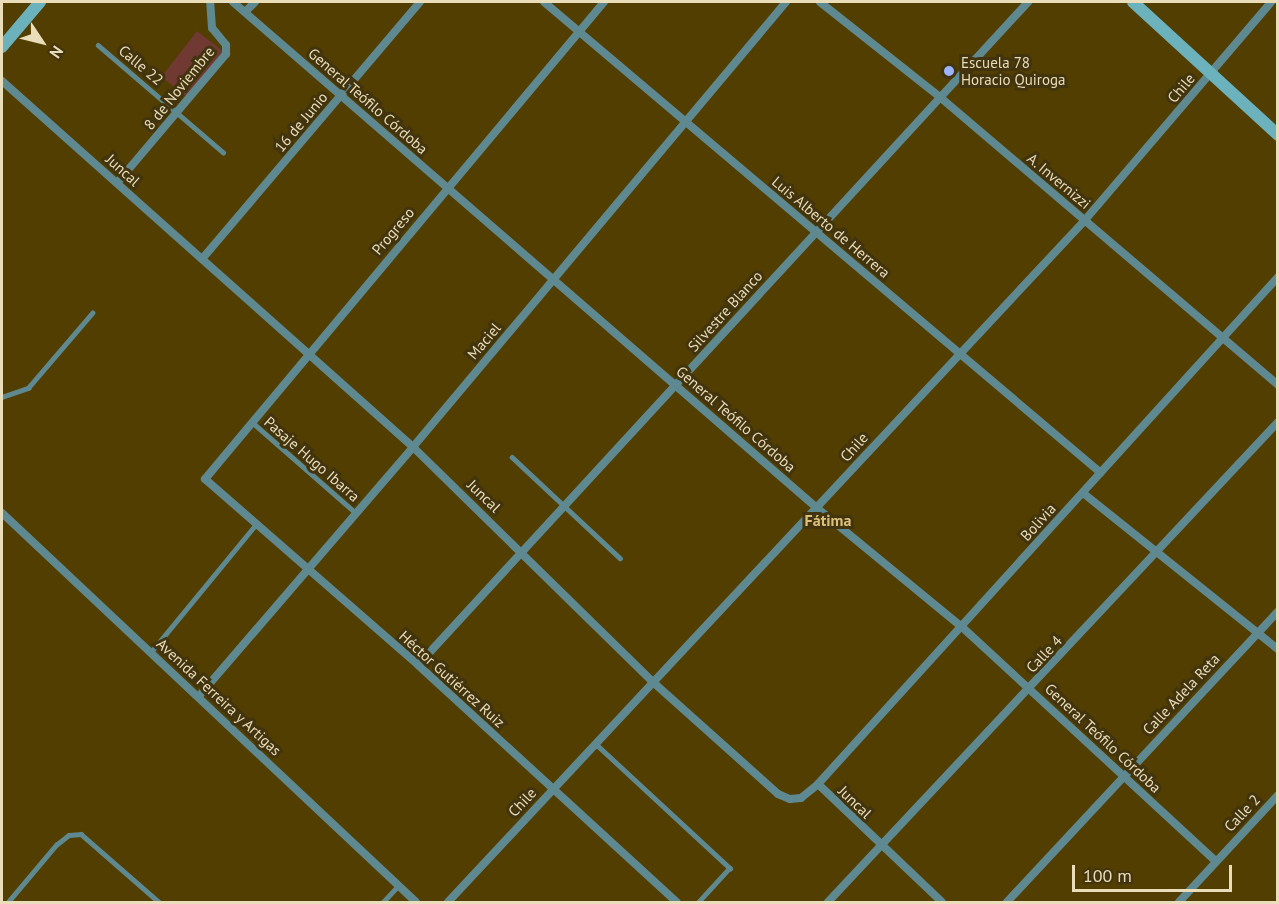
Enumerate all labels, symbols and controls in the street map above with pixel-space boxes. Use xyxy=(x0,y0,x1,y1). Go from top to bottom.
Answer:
north arrow xyxy=(12,12,72,72)
street label: Calle 22 xyxy=(115,41,167,89)
text: N xyxy=(46,42,68,62)
street label: 8 de Noviembre xyxy=(140,43,218,133)
street label: General Teófilo Córdoba xyxy=(304,44,432,158)
place label: Escuela 78 Horacio Quiroga xyxy=(961,53,1065,88)
marker: Escuela 78 Horacio Quiroga xyxy=(942,64,956,78)
street label: Chile xyxy=(1164,70,1198,106)
street label: 16 de Junio xyxy=(271,88,331,156)
street label: A. Invernizzi xyxy=(1023,149,1095,213)
street label: Juncal xyxy=(102,150,144,190)
street label: Luis Alberto de Herrera xyxy=(768,172,894,282)
street label: Progreso xyxy=(368,204,418,258)
street label: Silvestre Blanco xyxy=(684,267,766,355)
street label: Maciel xyxy=(464,319,504,363)
street label: General Teófilo Córdoba xyxy=(672,362,800,476)
street label: Pasaje Hugo Ibarra xyxy=(261,413,363,505)
street label: Chile xyxy=(836,429,872,465)
street label: Juncal xyxy=(464,476,504,516)
street label: Bolivia xyxy=(1017,500,1059,544)
district label: Fátima xyxy=(805,510,851,530)
street label: Héctor Gutiérrez Ruiz xyxy=(395,627,509,731)
street label: Calle 4 xyxy=(1022,632,1066,676)
street label: Avenida Ferreira y Artigas xyxy=(153,634,285,760)
street label: Calle Adela Reta xyxy=(1139,650,1223,738)
street label: General Teófilo Córdoba xyxy=(1041,679,1165,797)
street label: Juncal xyxy=(835,782,875,822)
street label: Chile xyxy=(504,784,540,820)
street label: Calle 2 xyxy=(1220,791,1264,835)
scale bar xyxy=(1075,853,1236,891)
text: 100 m xyxy=(1083,864,1132,887)

